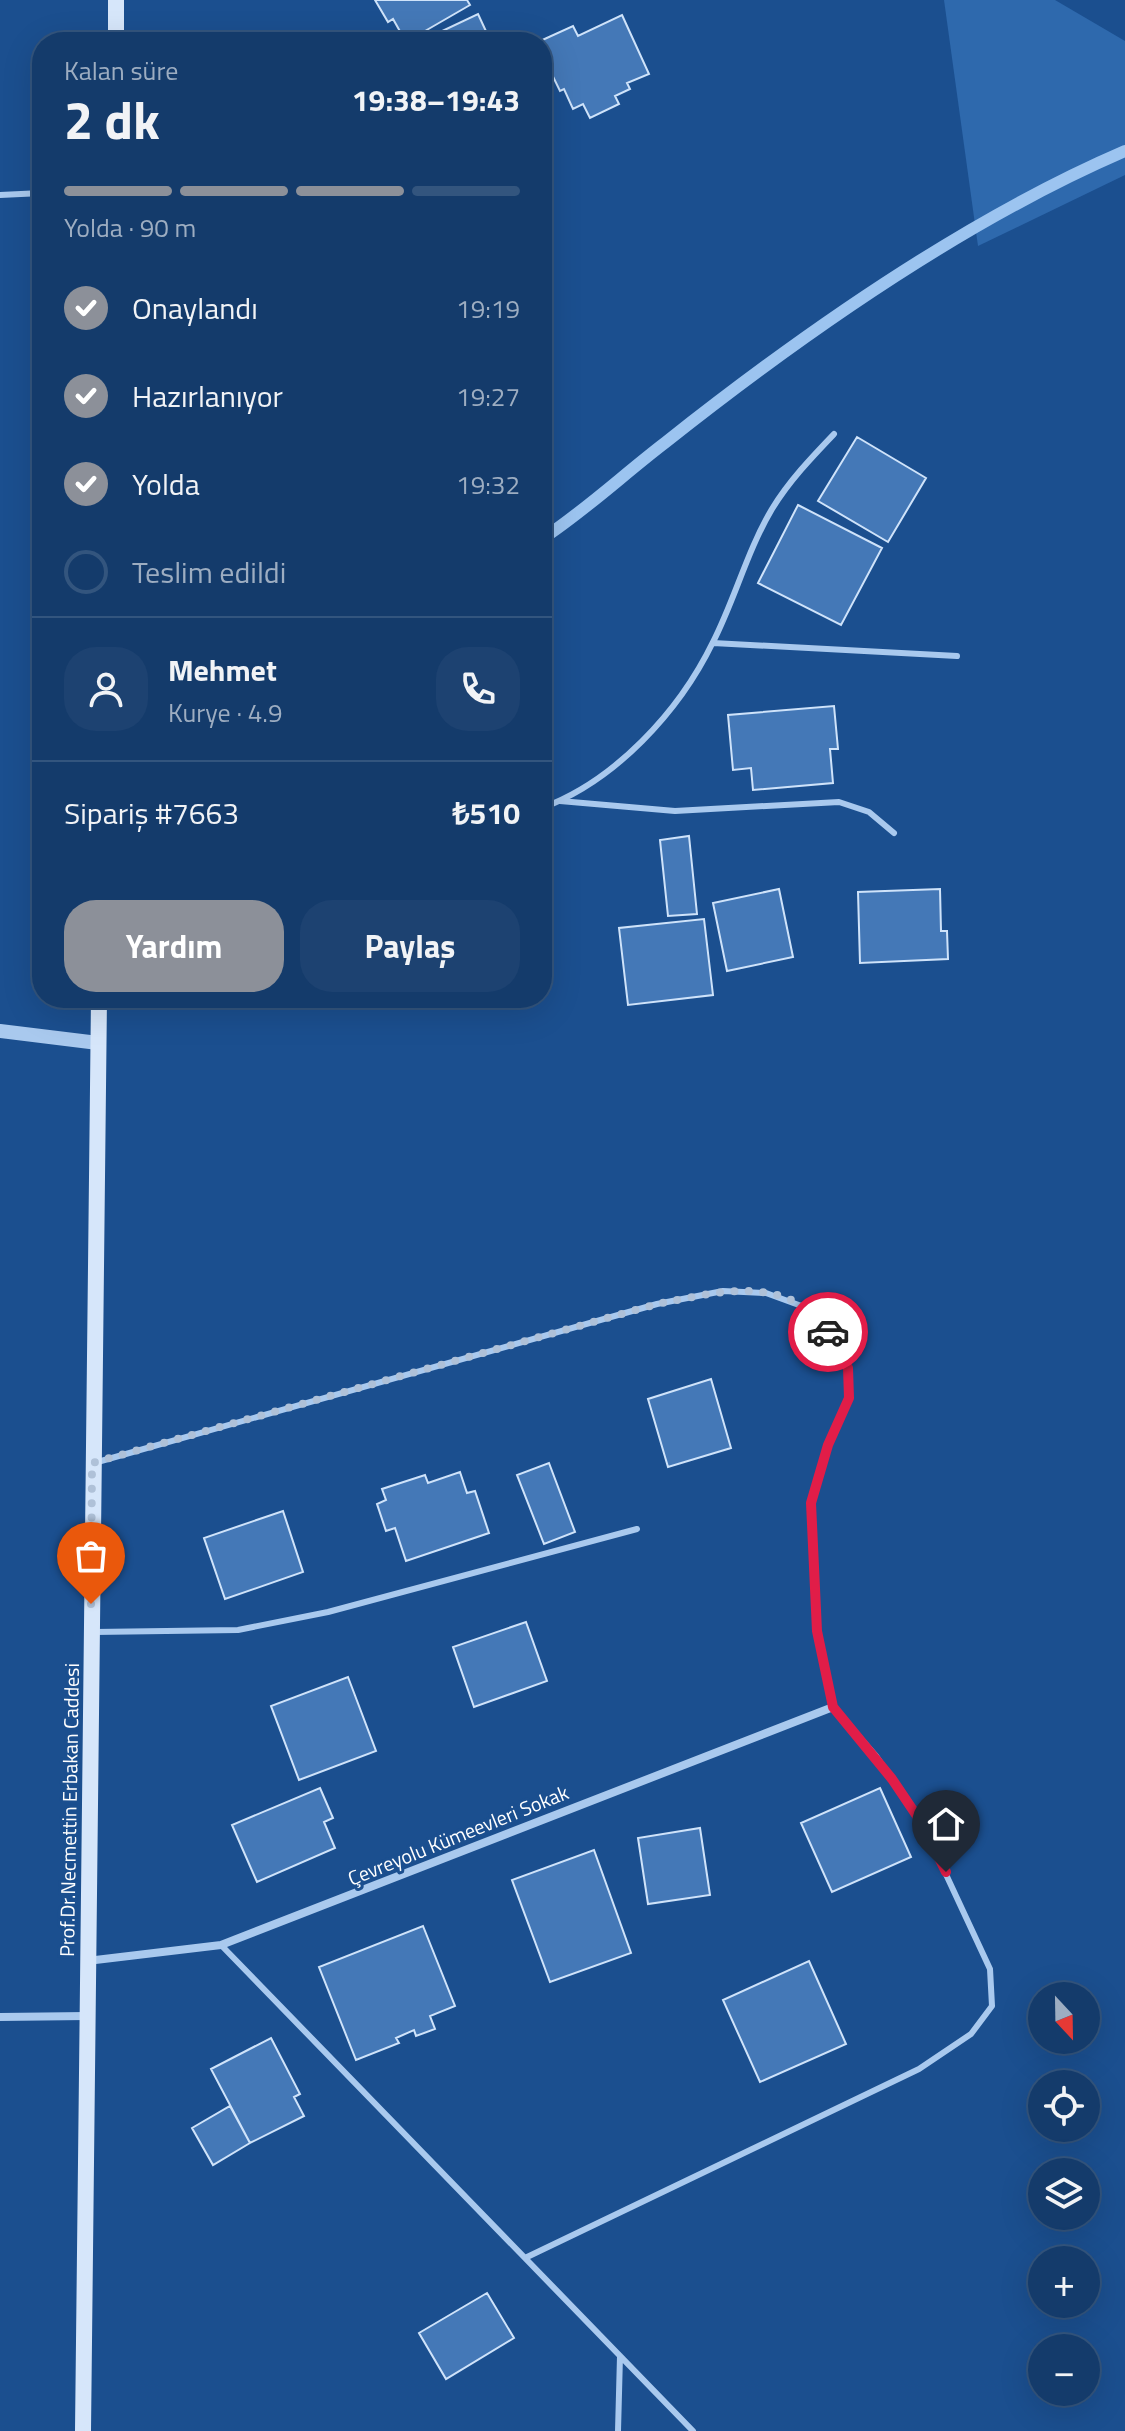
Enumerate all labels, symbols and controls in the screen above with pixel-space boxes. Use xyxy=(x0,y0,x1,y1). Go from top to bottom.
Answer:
text: Kalan süre xyxy=(64,51,178,90)
text: 19:38–19:43 xyxy=(352,77,520,123)
text: 2 dk xyxy=(64,80,160,159)
text: Yolda · 90 m xyxy=(64,208,196,247)
text: Onaylandı xyxy=(132,285,258,331)
icon: check xyxy=(64,286,108,330)
text: 19:19 xyxy=(456,289,520,328)
text: Hazırlanıyor xyxy=(132,373,283,419)
icon: check xyxy=(64,374,108,418)
text: 19:27 xyxy=(456,377,520,416)
text: Yolda xyxy=(132,461,200,507)
icon: check xyxy=(64,462,108,506)
text: 19:32 xyxy=(456,465,520,504)
text: Teslim edildi xyxy=(132,549,286,595)
button: person xyxy=(64,647,148,731)
text: Mehmet xyxy=(168,647,277,693)
button: phone xyxy=(436,647,520,731)
text: Kurye · 4.9 xyxy=(168,693,283,732)
text: Sipariş #7663 xyxy=(64,790,239,836)
text: ₺510 xyxy=(452,790,520,836)
button: Yardım xyxy=(64,900,284,992)
button: Paylaş xyxy=(300,900,520,992)
courier xyxy=(788,1292,868,1372)
icon: car xyxy=(806,1310,850,1354)
pin xyxy=(57,1522,125,1604)
icon: bag xyxy=(69,1534,113,1578)
street label: Prof.Dr.Necmettin Erbakan Caddesi xyxy=(51,1663,87,1957)
street label: Çevreyolu Kümeevleri Sokak xyxy=(343,1776,573,1894)
pin xyxy=(912,1790,980,1872)
icon: home xyxy=(924,1802,968,1846)
north arrow xyxy=(1028,1982,1100,2054)
map controls xyxy=(1028,1982,1100,2406)
button: locate xyxy=(1028,2070,1100,2142)
button: layers xyxy=(1028,2158,1100,2230)
button: + xyxy=(1028,2246,1100,2318)
button: − xyxy=(1028,2334,1100,2406)

